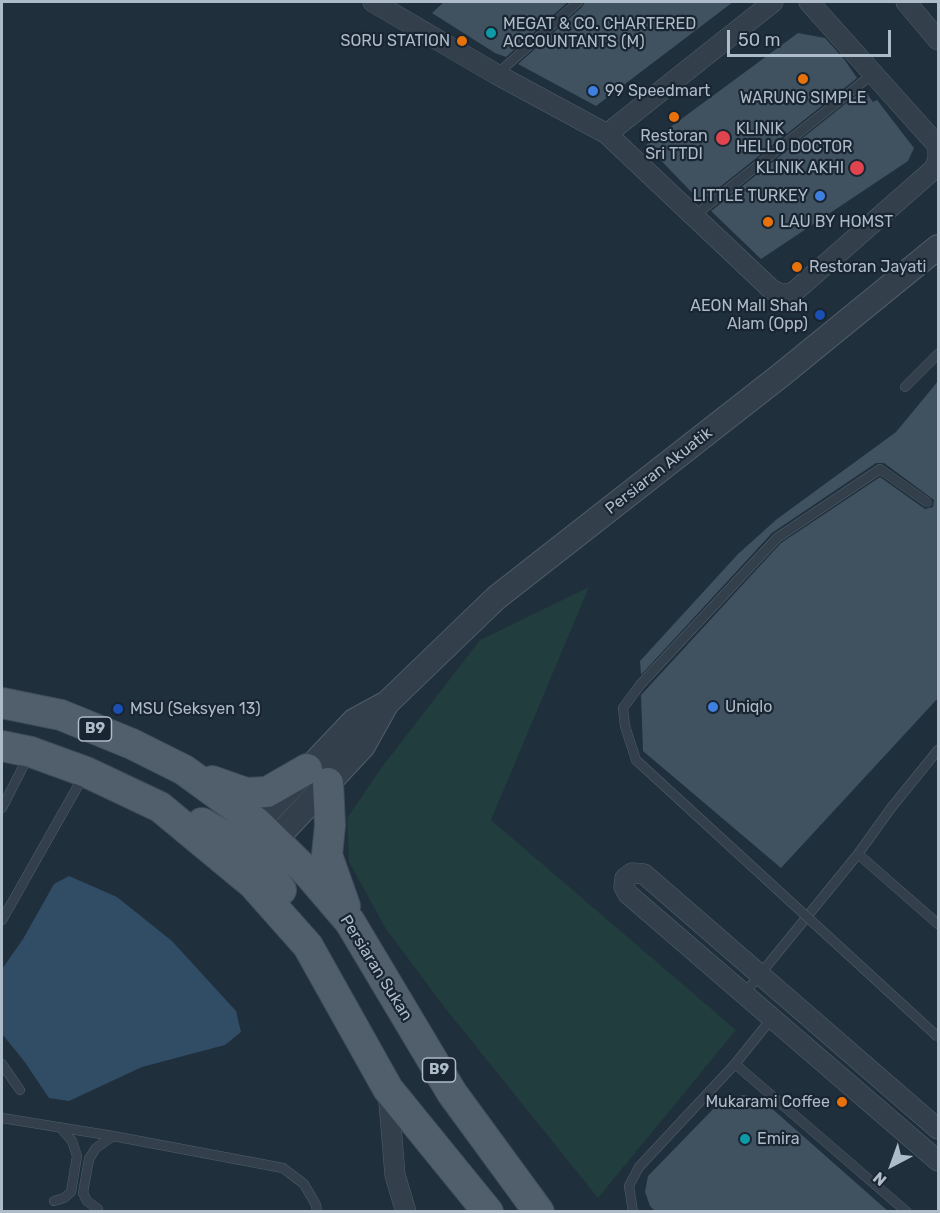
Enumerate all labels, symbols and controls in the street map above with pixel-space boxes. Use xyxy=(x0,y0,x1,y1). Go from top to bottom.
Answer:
place label: MEGAT & CO. CHARTERED ACCOUNTANTS (M) xyxy=(503,14,696,52)
scale bar xyxy=(730,18,894,56)
marker: MEGAT & CO. CHARTERED ACCOUNTANTS (M) xyxy=(484,26,498,40)
text: 50 m xyxy=(738,29,781,51)
place label: SORU STATION xyxy=(341,31,450,51)
marker: SORU STATION xyxy=(455,34,469,48)
marker: WARUNG SIMPLE xyxy=(796,72,810,86)
place label: 99 Speedmart xyxy=(605,81,710,101)
marker: 99 Speedmart xyxy=(586,84,600,98)
place label: WARUNG SIMPLE xyxy=(740,88,866,108)
marker: Restoran Sri TTDI xyxy=(667,110,681,124)
place label: KLINIK HELLO DOCTOR xyxy=(736,119,853,157)
place label: Restoran Sri TTDI xyxy=(640,126,708,164)
marker: KLINIK HELLO DOCTOR xyxy=(714,129,732,147)
place label: KLINIK AKHI xyxy=(756,158,844,178)
marker: KLINIK AKHI xyxy=(848,159,866,177)
place label: LITTLE TURKEY xyxy=(693,186,808,206)
marker: LITTLE TURKEY xyxy=(813,189,827,203)
place label: LAU BY HOMST xyxy=(780,212,893,232)
marker: LAU BY HOMST xyxy=(761,215,775,229)
place label: Restoran Jayati xyxy=(809,257,926,277)
marker: Restoran Jayati xyxy=(790,260,804,274)
place label: AEON Mall Shah Alam (Opp) xyxy=(690,296,808,334)
marker: AEON Mall Shah Alam (Opp) xyxy=(813,308,827,322)
street label: Persiaran Akuatik xyxy=(602,423,716,519)
place label: Uniqlo xyxy=(725,697,772,717)
place label: MSU (Seksyen 13) xyxy=(130,699,261,719)
marker: Uniqlo xyxy=(706,700,720,714)
marker: MSU (Seksyen 13) xyxy=(111,702,125,716)
road number: B9 xyxy=(78,717,112,741)
street label: Persiaran Sukan xyxy=(336,912,416,1024)
road number: B9 xyxy=(422,1058,456,1082)
place label: Mukarami Coffee xyxy=(705,1092,830,1112)
marker: Mukarami Coffee xyxy=(835,1095,849,1109)
place label: Emira xyxy=(757,1129,800,1149)
marker: Emira xyxy=(738,1132,752,1146)
north arrow xyxy=(862,1135,922,1195)
text: N xyxy=(869,1168,890,1190)

